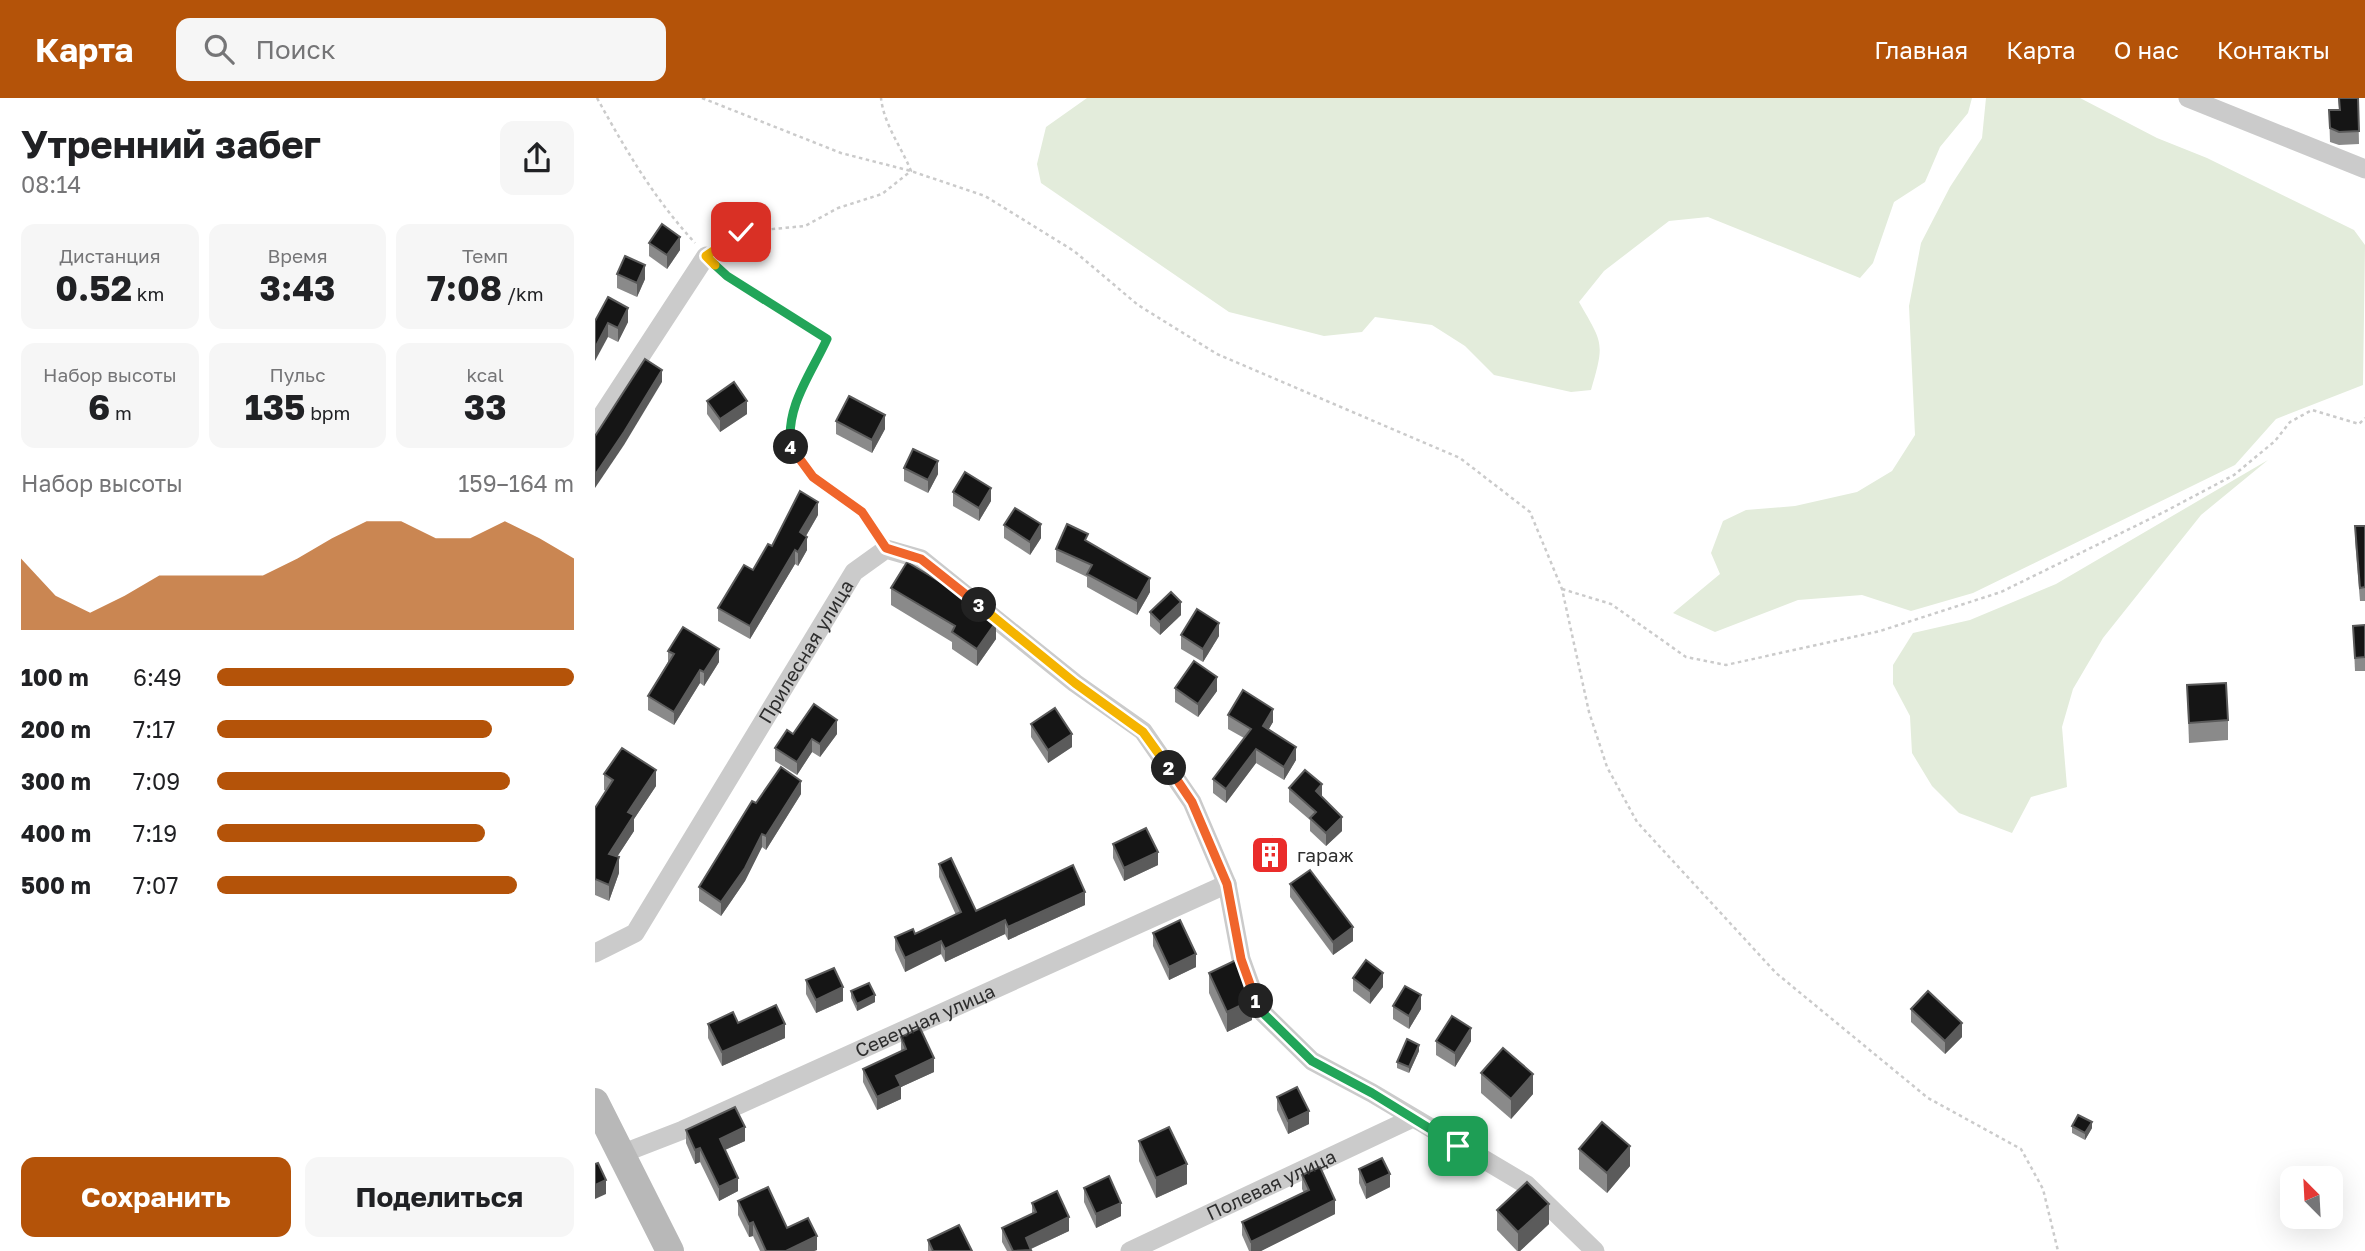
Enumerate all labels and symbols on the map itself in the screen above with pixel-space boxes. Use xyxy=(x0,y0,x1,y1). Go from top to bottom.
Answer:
pin xyxy=(711,202,771,262)
pin: 4 xyxy=(773,430,809,464)
street label: Прилесная улица xyxy=(753,575,858,727)
pin: 3 xyxy=(961,588,997,622)
pin: 2 xyxy=(1151,750,1187,786)
building icon: гараж xyxy=(1249,834,1291,876)
place label: гараж xyxy=(1297,843,1354,866)
street label: Северная улица xyxy=(851,979,998,1062)
pin: 1 xyxy=(1239,984,1273,1018)
pin xyxy=(1428,1116,1488,1176)
street label: Полевая улица xyxy=(1203,1144,1339,1224)
north arrow xyxy=(2280,1166,2343,1228)

